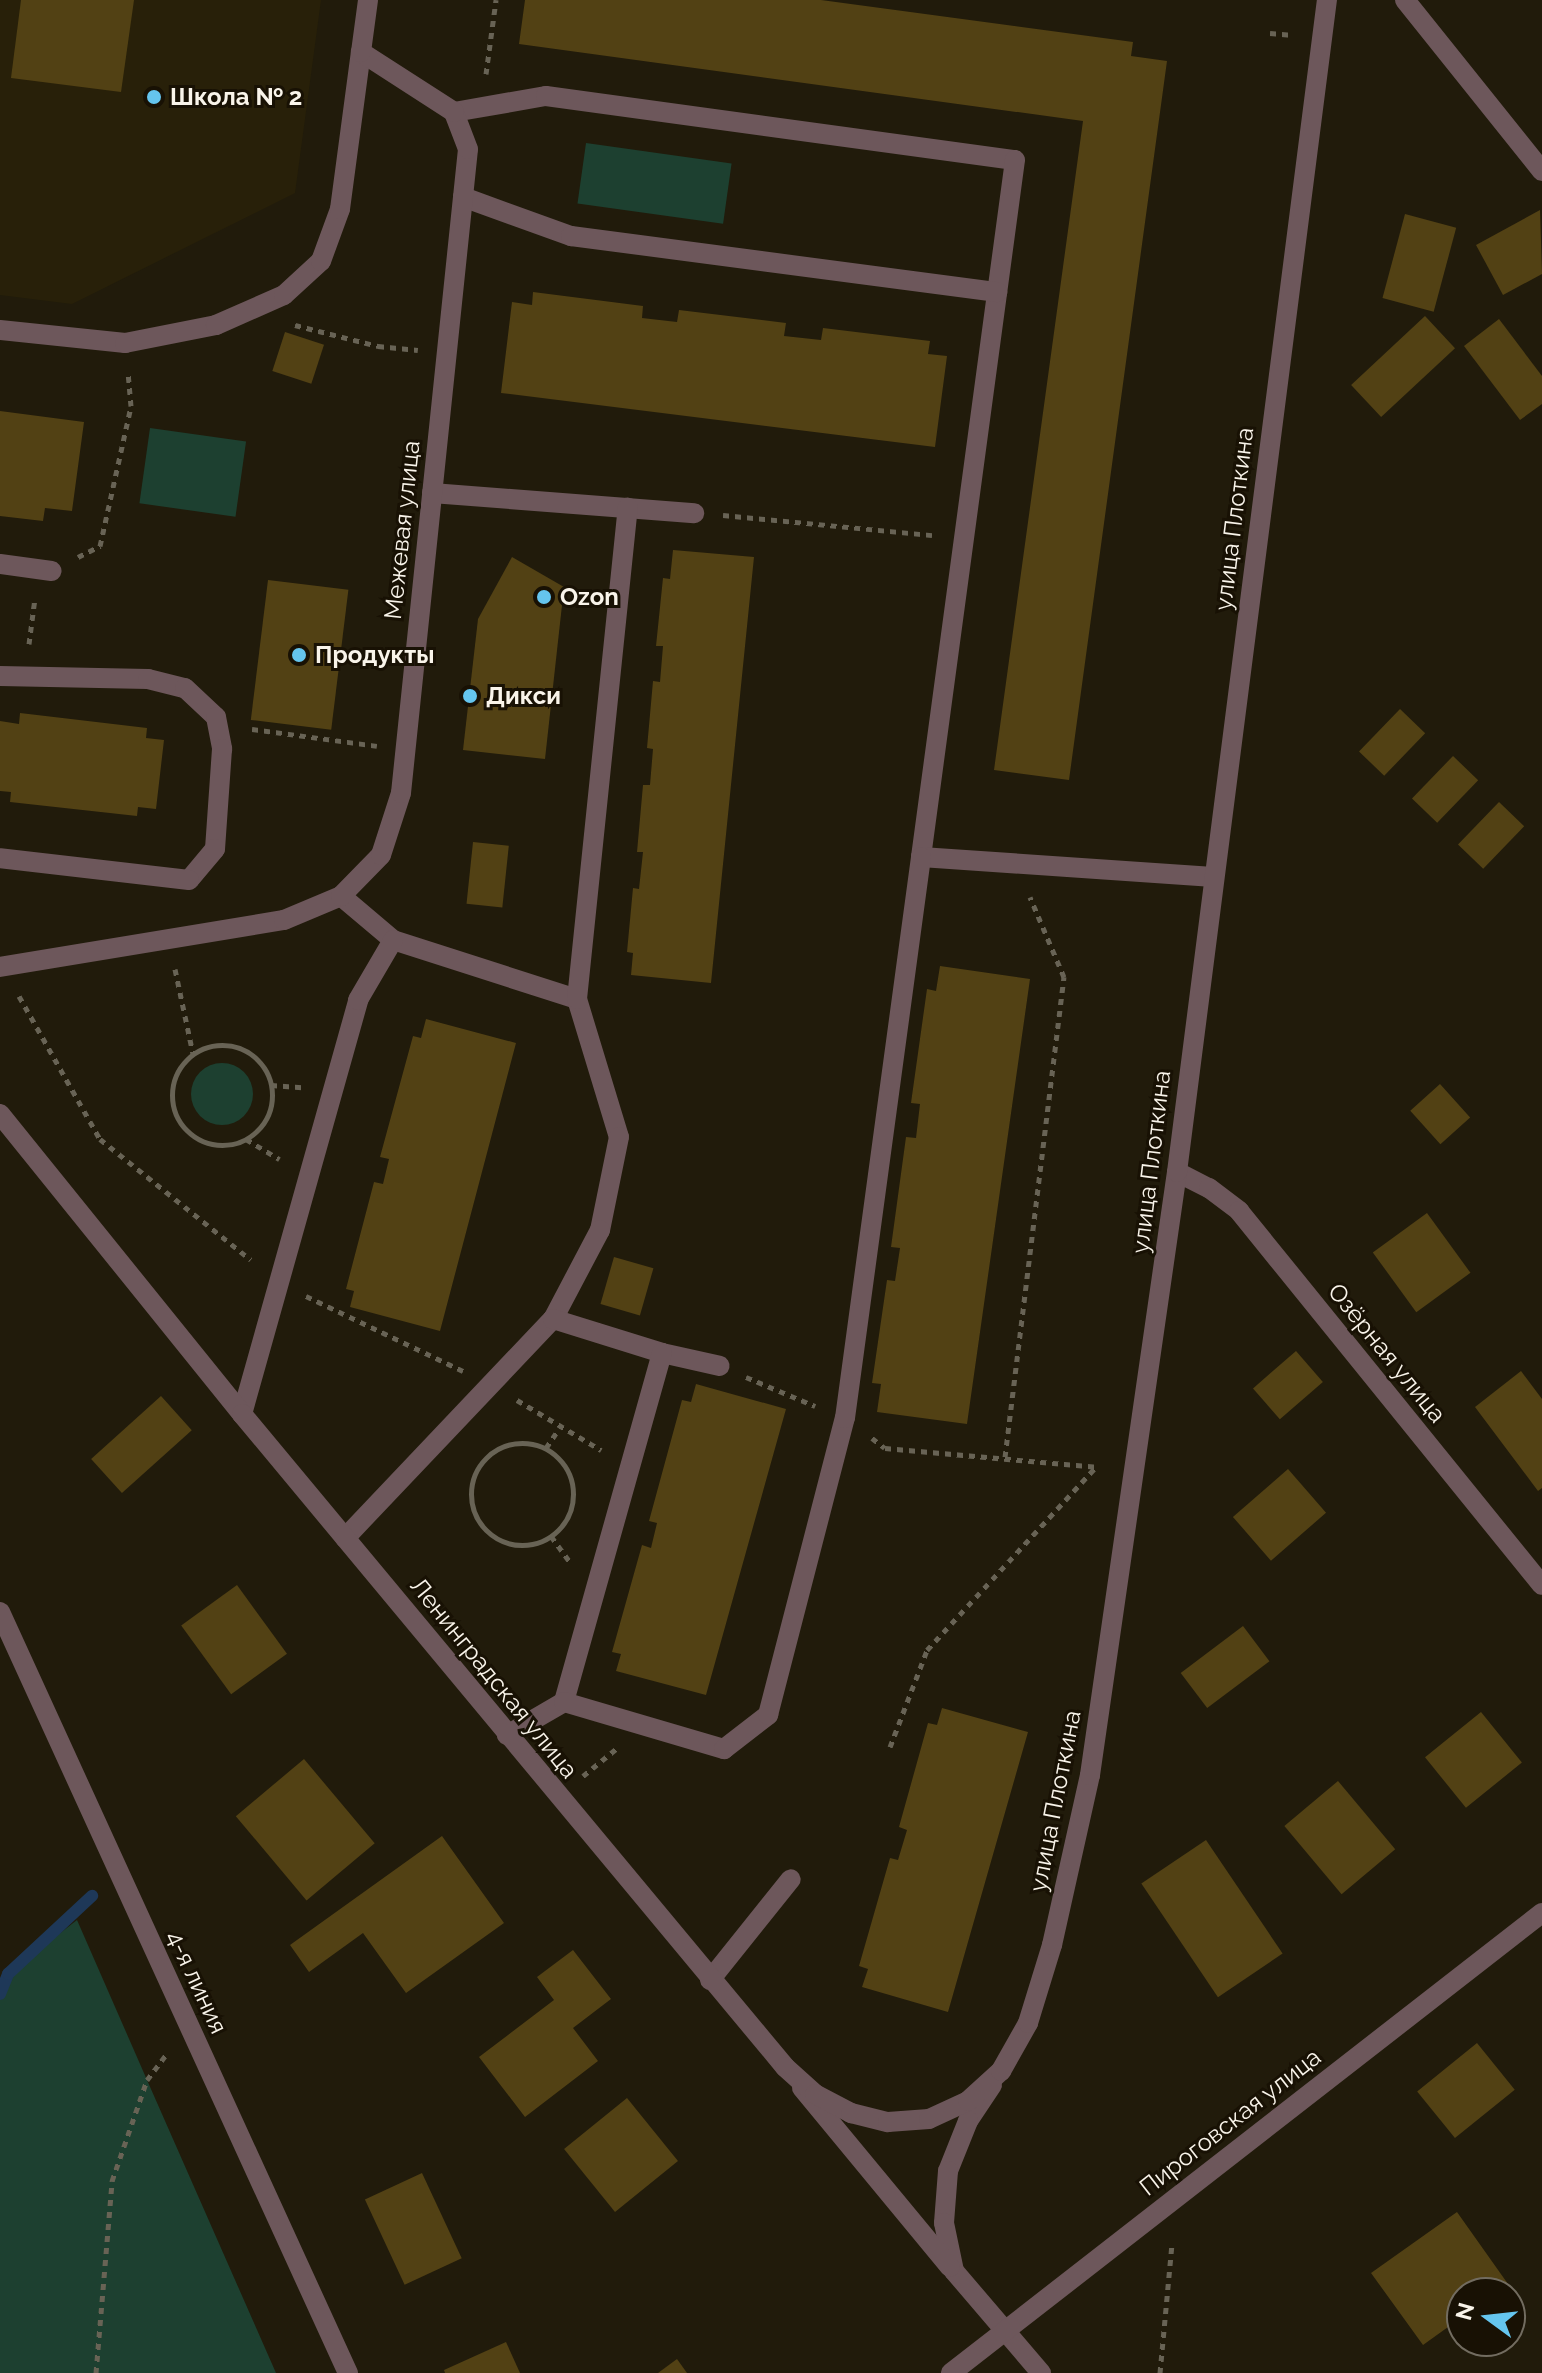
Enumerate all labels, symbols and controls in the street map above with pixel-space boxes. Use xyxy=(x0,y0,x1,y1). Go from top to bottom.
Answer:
place label: Школа № 2 xyxy=(170,83,302,111)
marker: Школа № 2 xyxy=(145,88,163,106)
street label: улица Плоткина xyxy=(1208,426,1260,612)
street label: Межевая улица xyxy=(378,439,426,621)
place label: Ozon xyxy=(560,583,619,611)
marker: Ozon xyxy=(535,588,553,606)
place label: Продукты xyxy=(315,641,434,669)
marker: Продукты xyxy=(290,646,308,664)
place label: Дикси xyxy=(486,682,561,710)
marker: Дикси xyxy=(461,687,479,705)
street label: улица Плоткина xyxy=(1125,1069,1177,1255)
street label: Озёрная улица xyxy=(1322,1277,1452,1429)
street label: Ленинградская улица xyxy=(404,1572,584,1784)
street label: улица Плоткина xyxy=(1023,1708,1087,1894)
street label: 4-я линия xyxy=(161,1926,233,2038)
street label: Пироговская улица xyxy=(1133,2042,1327,2202)
north arrow xyxy=(1446,2277,1526,2357)
text: N xyxy=(1450,2300,1479,2323)

